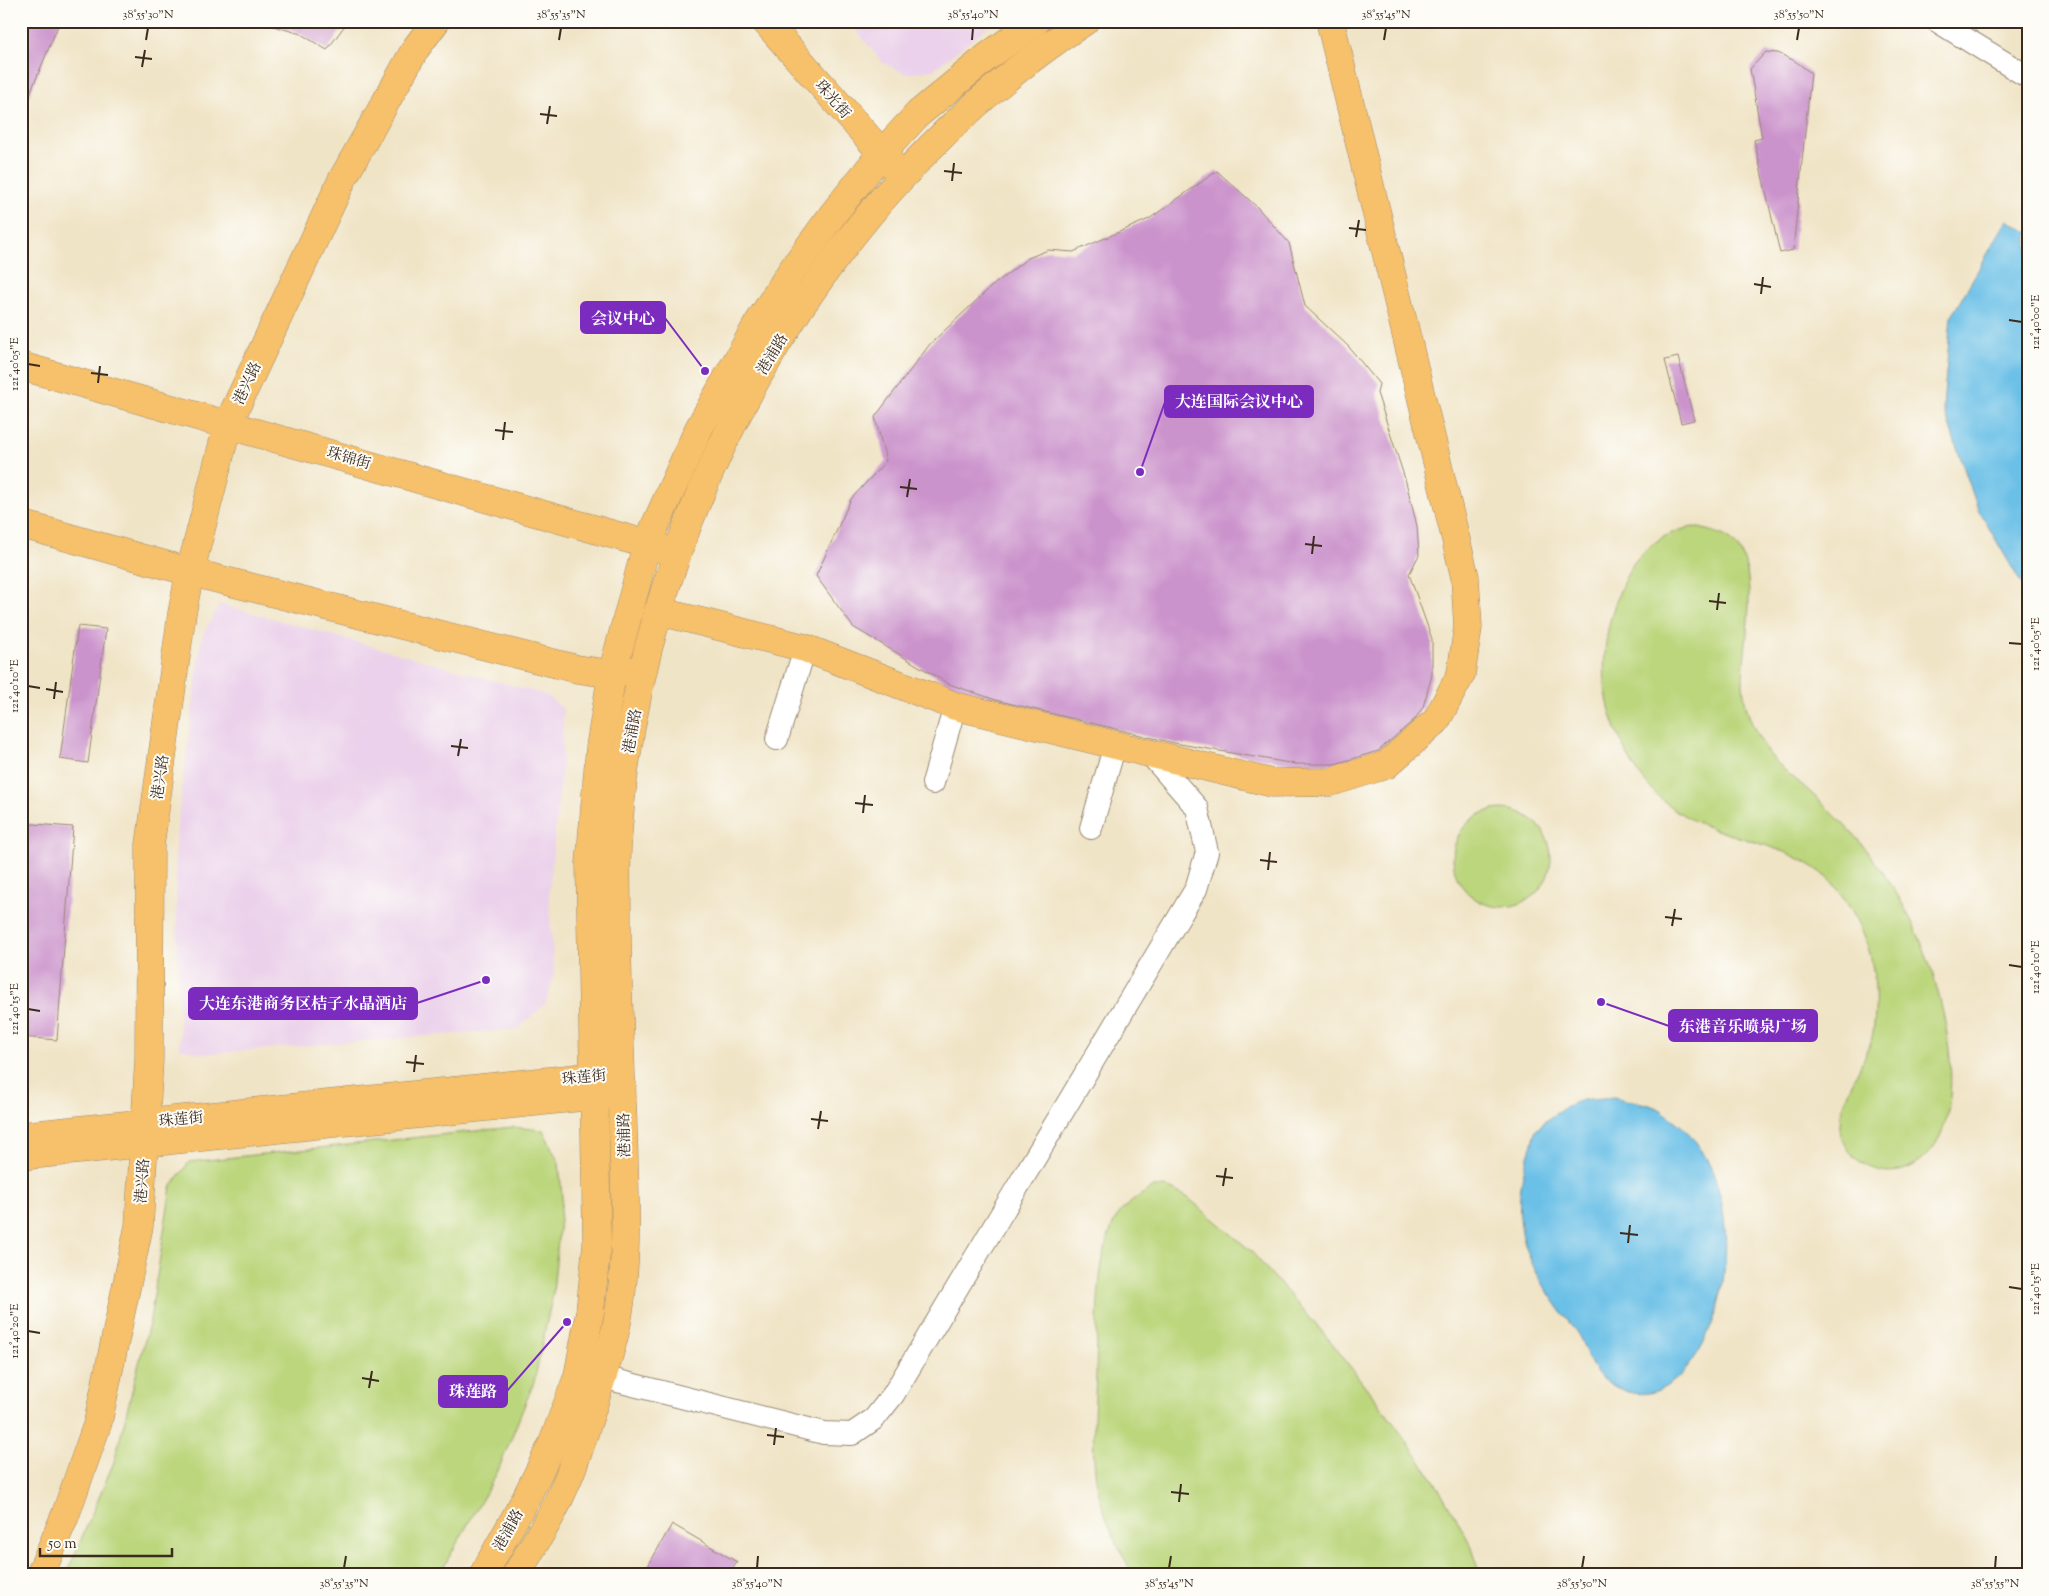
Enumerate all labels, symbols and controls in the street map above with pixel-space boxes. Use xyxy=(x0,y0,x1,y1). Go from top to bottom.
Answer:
text: 38°55'30"N xyxy=(123,6,174,24)
text: 38°55'35"N xyxy=(536,6,586,24)
text: 38°55'40"N xyxy=(948,6,999,24)
text: 38°55'45"N xyxy=(1361,6,1411,24)
text: 38°55'50"N xyxy=(1774,6,1825,24)
street label: 珠光街 xyxy=(809,76,855,124)
text: 121°40'00"E xyxy=(2027,294,2045,350)
callout: 会议中心 xyxy=(581,302,665,333)
text: 会议中心 xyxy=(591,309,655,332)
street label: 港浦路 xyxy=(753,330,794,379)
text: 121°40'05"E xyxy=(6,337,24,391)
street label: 港兴路 xyxy=(229,359,267,408)
callout: 大连国际会议中心 xyxy=(1165,386,1313,417)
text: 大连国际会议中心 xyxy=(1175,392,1303,415)
street label: 珠锦街 xyxy=(324,443,373,476)
text: 121°40'05"E xyxy=(2027,617,2045,671)
text: 121°40'10"E xyxy=(6,658,24,713)
street label: 港浦路 xyxy=(619,707,648,755)
street label: 港兴路 xyxy=(148,753,175,801)
text: 121°40'10"E xyxy=(2027,939,2045,994)
text: 121°40'15"E xyxy=(6,982,24,1035)
callout: 大连东港商务区桔子水晶酒店 xyxy=(189,988,417,1019)
text: 大连东港商务区桔子水晶酒店 xyxy=(199,994,407,1017)
callout: 东港音乐喷泉广场 xyxy=(1669,1010,1817,1041)
text: 东港音乐喷泉广场 xyxy=(1679,1017,1807,1040)
street label: 珠莲街 xyxy=(561,1066,608,1091)
street label: 珠莲街 xyxy=(158,1108,205,1133)
street label: 港浦路 xyxy=(615,1112,636,1158)
street label: 港兴路 xyxy=(131,1158,156,1204)
text: 121°40'15"E xyxy=(2027,1262,2045,1315)
text: 121°40'20"E xyxy=(6,1303,24,1359)
callout: 珠莲路 xyxy=(439,1376,507,1407)
text: 珠莲路 xyxy=(449,1382,497,1405)
street label: 港浦路 xyxy=(489,1506,529,1556)
scale bar xyxy=(40,1526,172,1558)
text: 50 m xyxy=(47,1534,77,1555)
text: 38°55'35"N xyxy=(319,1575,369,1593)
text: 38°55'40"N xyxy=(732,1575,783,1593)
text: 38°55'45"N xyxy=(1144,1575,1194,1593)
text: 38°55'50"N xyxy=(1557,1575,1608,1593)
text: 38°55'55"N xyxy=(1971,1575,2020,1593)

